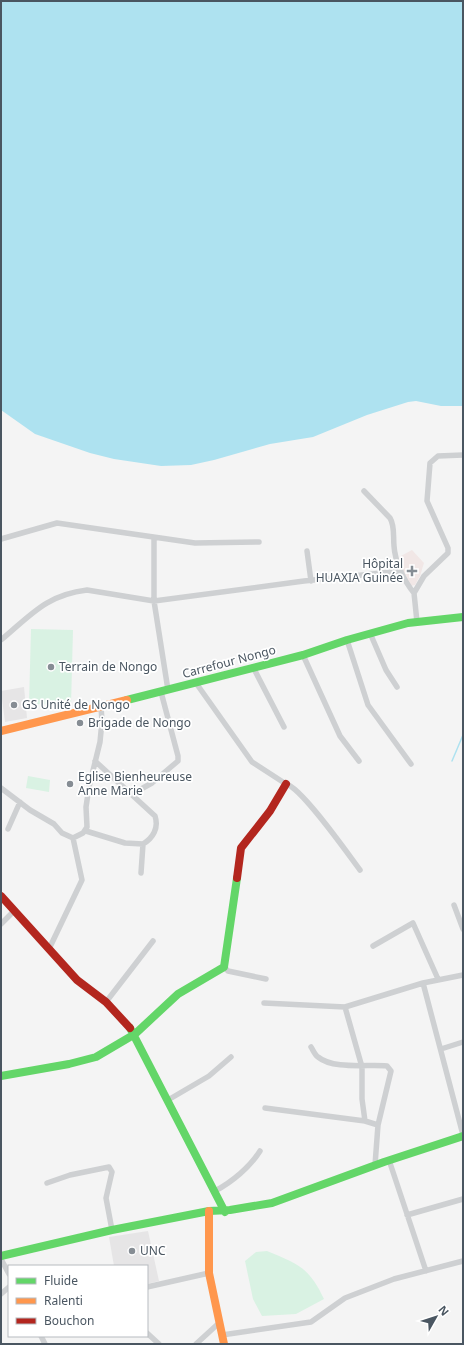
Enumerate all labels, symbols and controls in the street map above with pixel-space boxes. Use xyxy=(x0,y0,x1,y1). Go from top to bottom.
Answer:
place label: Hôpital HUAXIA Guinée xyxy=(316,555,403,586)
marker: Hôpital HUAXIA Guinée xyxy=(406,565,418,577)
street label: Carrefour Nongo xyxy=(180,641,277,682)
place label: Terrain de Nongo xyxy=(59,658,157,675)
marker: Terrain de Nongo xyxy=(46,662,56,672)
place label: GS Unité de Nongo xyxy=(22,696,130,713)
marker: GS Unité de Nongo xyxy=(9,700,19,710)
place label: Brigade de Nongo xyxy=(88,714,191,731)
marker: Brigade de Nongo xyxy=(75,718,85,728)
place label: Eglise Bienheureuse Anne Marie xyxy=(78,768,192,799)
marker: Eglise Bienheureuse Anne Marie xyxy=(65,779,75,789)
place label: UNC xyxy=(140,1242,166,1259)
marker: UNC xyxy=(127,1246,137,1256)
legend xyxy=(8,1265,148,1337)
text: Fluide xyxy=(44,1272,78,1289)
text: Ralenti xyxy=(44,1292,83,1309)
north arrow xyxy=(416,1297,456,1337)
text: N xyxy=(436,1302,453,1319)
text: Bouchon xyxy=(44,1312,94,1329)

